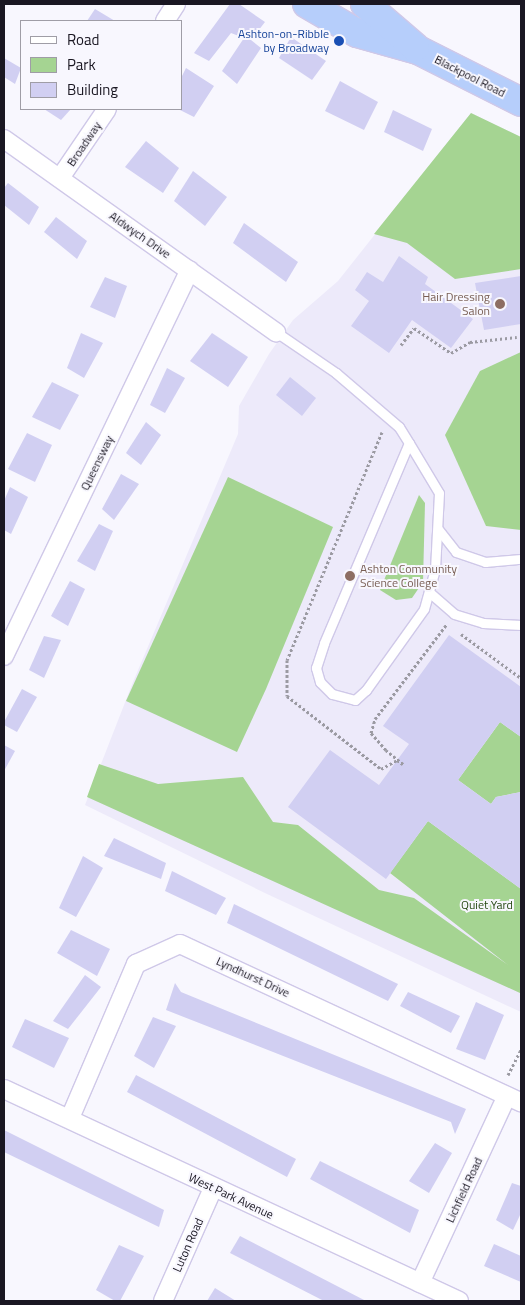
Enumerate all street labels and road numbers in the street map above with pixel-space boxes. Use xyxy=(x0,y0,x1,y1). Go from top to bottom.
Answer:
street label: Blackpool Road xyxy=(432,52,508,100)
street label: Broadway xyxy=(64,119,104,169)
street label: Aldwych Drive xyxy=(107,209,173,261)
street label: Queensway xyxy=(78,433,116,493)
street label: Lyndhurst Drive xyxy=(214,954,292,1000)
street label: Lichfield Road xyxy=(443,1155,485,1225)
street label: West Park Avenue xyxy=(186,1170,276,1222)
street label: Luton Road xyxy=(170,1216,206,1274)

